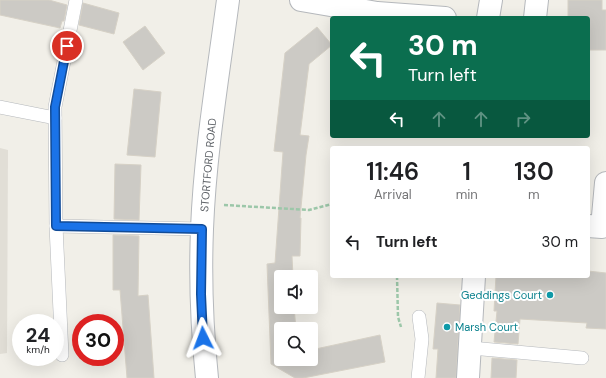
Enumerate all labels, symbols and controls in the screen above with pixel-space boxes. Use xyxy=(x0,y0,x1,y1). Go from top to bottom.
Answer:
text: 30 m xyxy=(408,27,478,64)
pin xyxy=(50,29,84,63)
icon: left xyxy=(342,32,394,84)
icon: arrive xyxy=(56,35,78,57)
text: Turn left xyxy=(408,63,477,87)
icon: left xyxy=(386,108,408,130)
icon: ahead xyxy=(428,108,450,130)
icon: ahead xyxy=(470,108,492,130)
icon: right xyxy=(512,108,534,130)
street label: STORTFORD ROAD xyxy=(197,117,219,212)
text: 11:46 xyxy=(366,156,419,187)
text: 1 xyxy=(463,156,471,187)
text: 130 xyxy=(514,156,554,187)
text: Arrival xyxy=(374,186,412,203)
text: min xyxy=(456,186,478,203)
text: m xyxy=(528,186,540,203)
icon: left xyxy=(342,231,364,253)
text: Turn left xyxy=(376,232,437,252)
text: 30 m xyxy=(542,232,578,252)
map controls xyxy=(274,270,318,366)
button: sound xyxy=(274,270,318,314)
place label: Geddings Court xyxy=(461,288,542,302)
marker: Geddings Court xyxy=(545,290,555,300)
speed limit sign: 30 xyxy=(72,314,124,366)
position arrow xyxy=(182,317,224,359)
place label: Marsh Court xyxy=(455,320,518,334)
text: 24 xyxy=(26,322,50,348)
button: search xyxy=(274,322,318,366)
marker: Marsh Court xyxy=(442,322,452,332)
text: km/h xyxy=(26,343,50,356)

